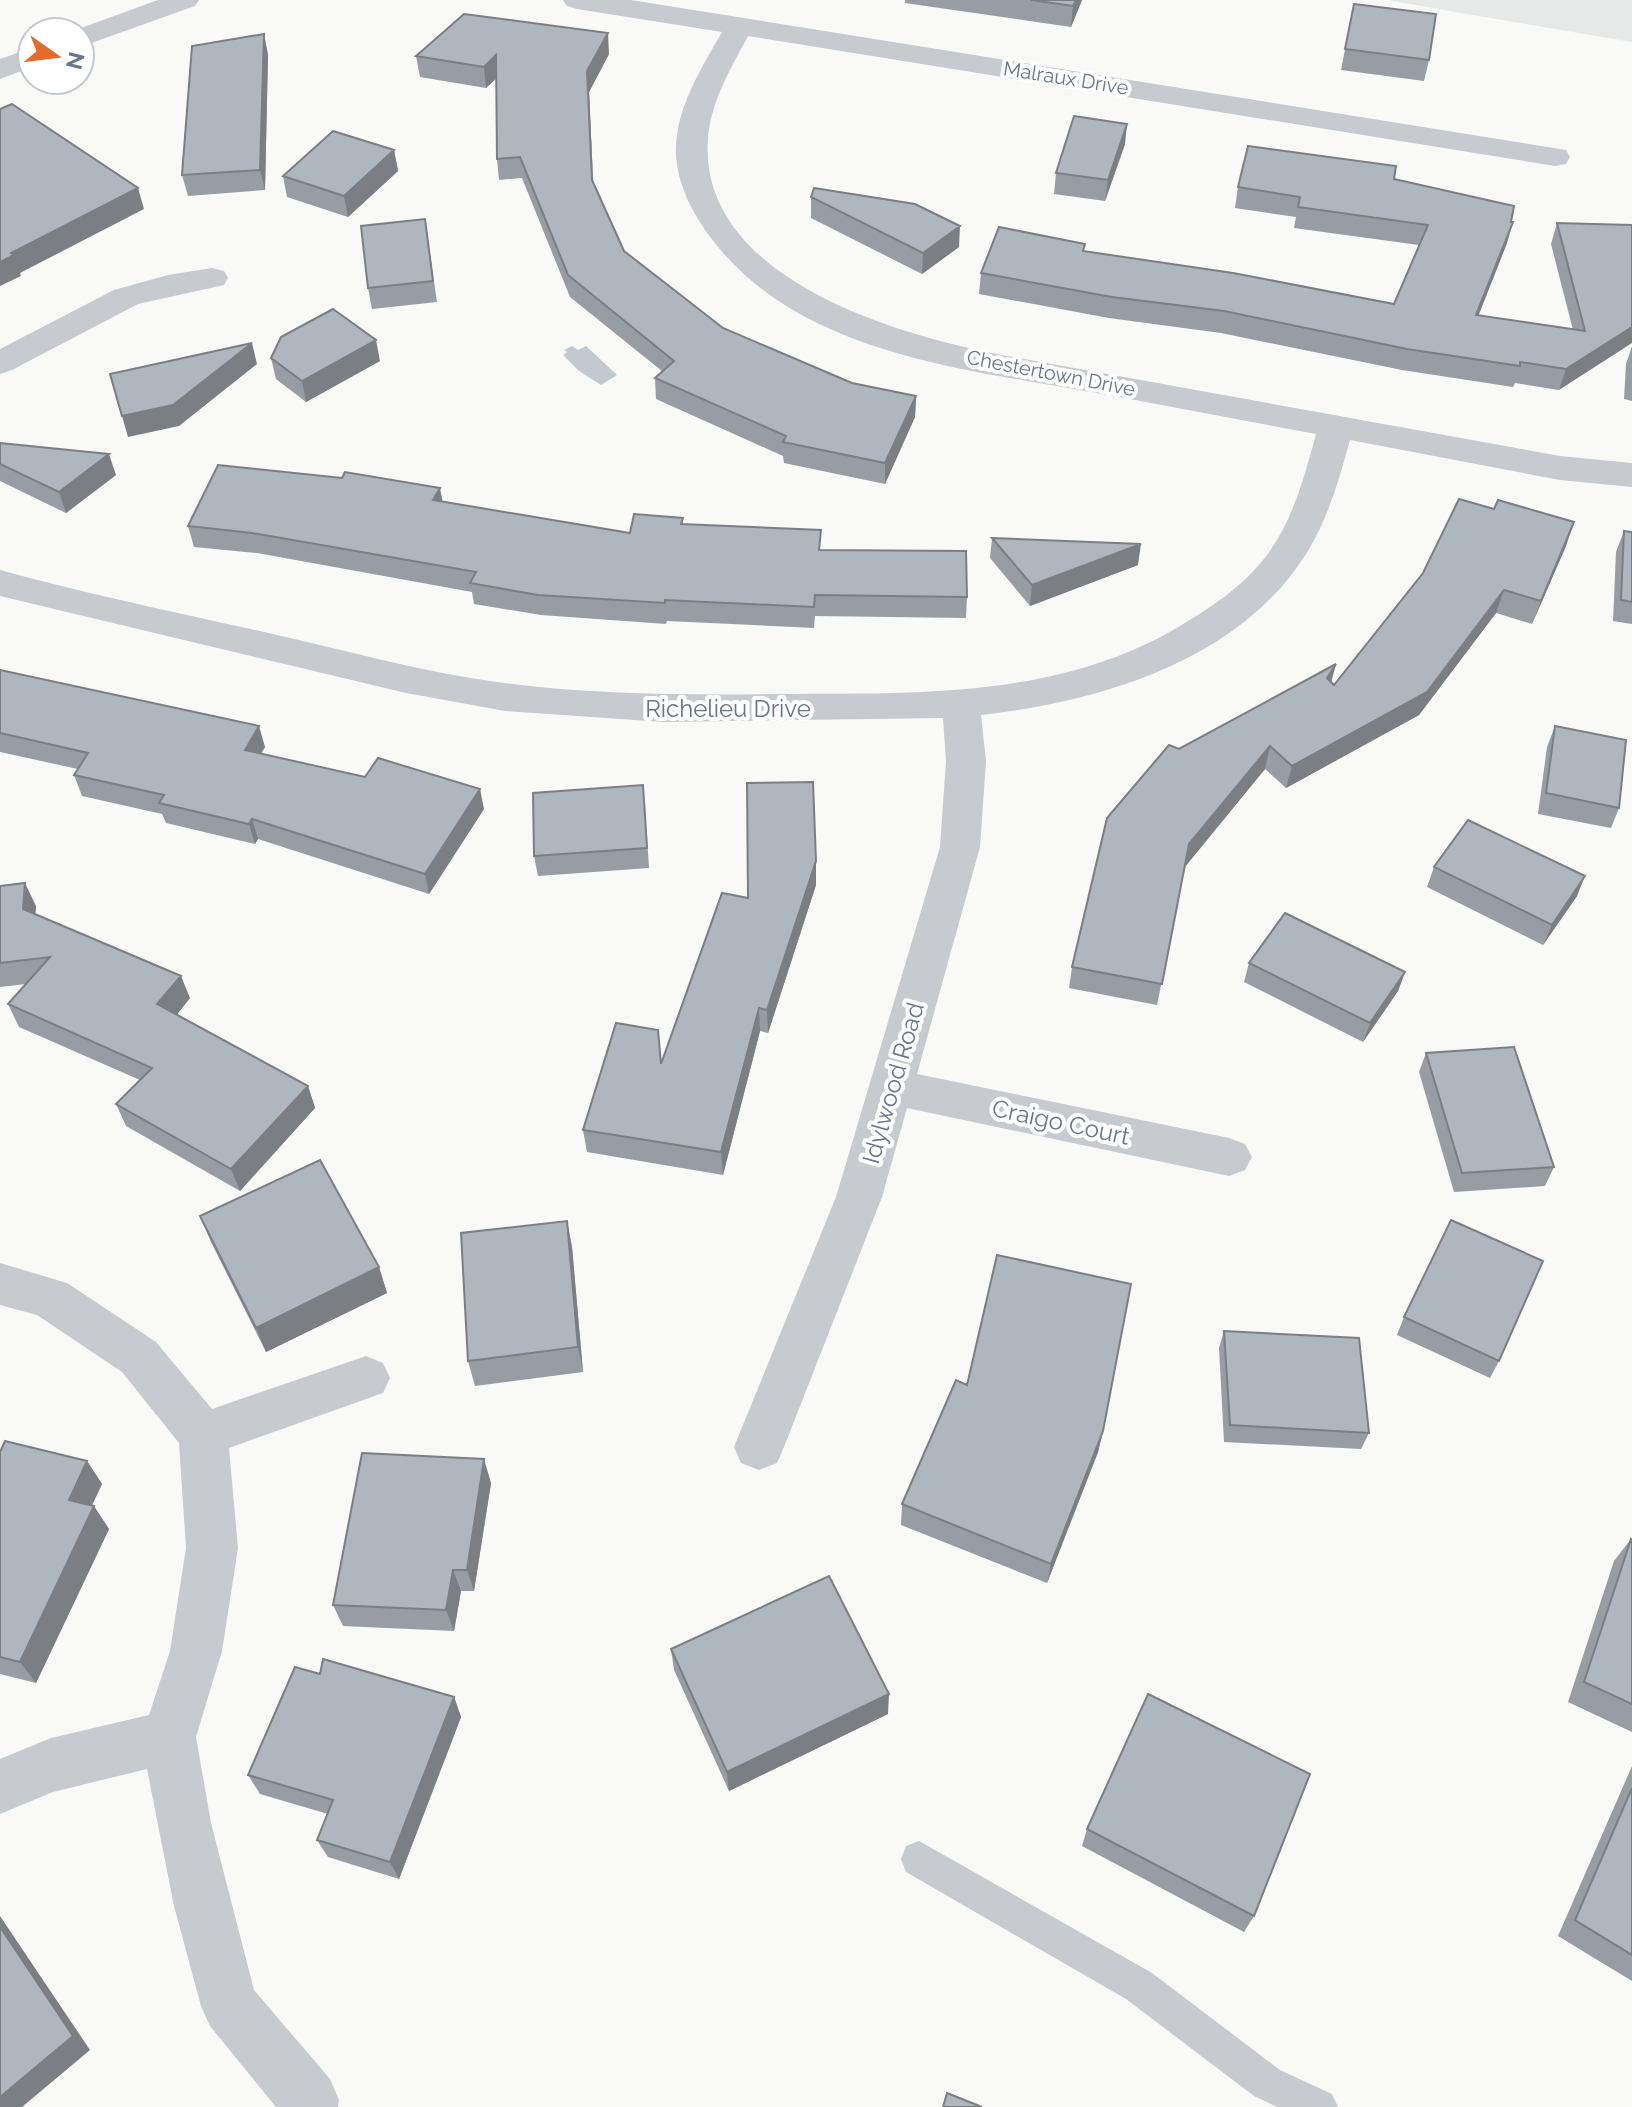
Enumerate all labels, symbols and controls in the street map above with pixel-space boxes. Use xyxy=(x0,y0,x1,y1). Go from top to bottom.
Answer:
north arrow xyxy=(16,16,96,96)
text: N xyxy=(61,50,90,72)
street label: Malraux Drive xyxy=(1002,56,1131,100)
street label: Chestertown Drive xyxy=(965,345,1137,401)
street label: Richelieu Drive xyxy=(645,694,811,723)
street label: Idylwood Road xyxy=(856,999,930,1167)
street label: Craigo Court xyxy=(990,1093,1132,1151)

